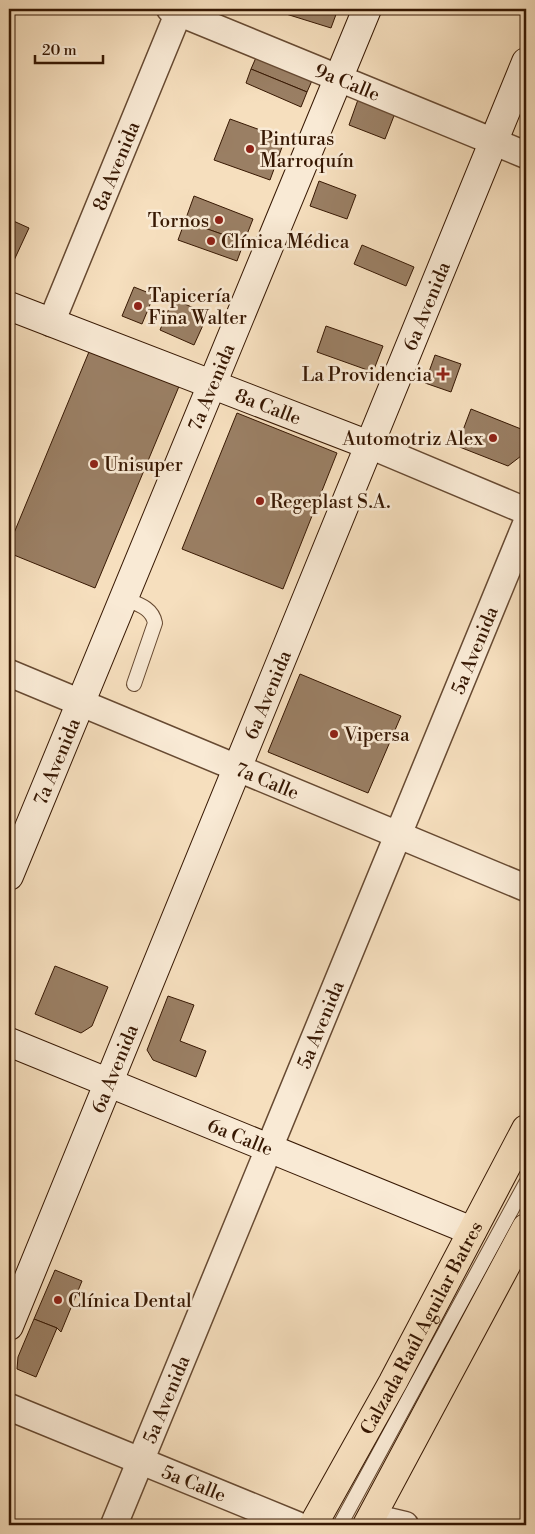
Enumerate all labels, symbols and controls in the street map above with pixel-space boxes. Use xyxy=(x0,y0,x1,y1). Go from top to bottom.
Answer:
scale bar xyxy=(35,32,102,64)
text: 20 m xyxy=(42,41,77,60)
street label: 9a Calle xyxy=(311,59,384,107)
street label: 8a Avenida xyxy=(88,118,146,214)
place label: Pinturas Marroquín xyxy=(260,127,354,173)
marker: Pinturas Marroquín xyxy=(244,143,256,155)
place label: Tornos xyxy=(148,209,209,233)
marker: Tornos xyxy=(213,214,225,226)
place label: Clínica Médica xyxy=(221,230,350,254)
marker: Clínica Médica xyxy=(205,235,217,247)
street label: 6a Avenida xyxy=(398,258,456,354)
place label: Tapicería Fina Walter xyxy=(148,284,247,330)
marker: Tapicería Fina Walter xyxy=(132,300,144,312)
street label: 7a Avenida xyxy=(183,340,241,435)
place label: La Providencia xyxy=(302,363,432,387)
marker: La Providencia xyxy=(436,367,450,381)
street label: 8a Calle xyxy=(232,383,304,431)
place label: Automotriz Alex xyxy=(342,427,483,451)
marker: Automotriz Alex xyxy=(487,432,499,444)
place label: Unisuper xyxy=(104,453,183,477)
marker: Unisuper xyxy=(88,458,100,470)
place label: Regeplast S.A. xyxy=(270,490,391,514)
marker: Regeplast S.A. xyxy=(254,495,266,507)
street label: 5a Avenida xyxy=(446,603,504,698)
street label: 6a Avenida xyxy=(239,647,297,743)
street label: 7a Avenida xyxy=(29,714,86,809)
place label: Vipersa xyxy=(343,723,410,747)
marker: Vipersa xyxy=(328,728,340,740)
street label: 7a Calle xyxy=(232,758,303,805)
street label: 5a Avenida xyxy=(292,977,350,1073)
street label: 6a Avenida xyxy=(86,1021,144,1117)
street label: 6a Calle xyxy=(204,1113,276,1161)
street label: Calzada Raúl Aguilar Batres xyxy=(355,1217,488,1439)
place label: Clínica Dental xyxy=(68,1289,192,1313)
marker: Clínica Dental xyxy=(52,1294,64,1306)
street label: 5a Avenida xyxy=(138,1352,196,1447)
street label: 5a Calle xyxy=(158,1460,230,1508)

